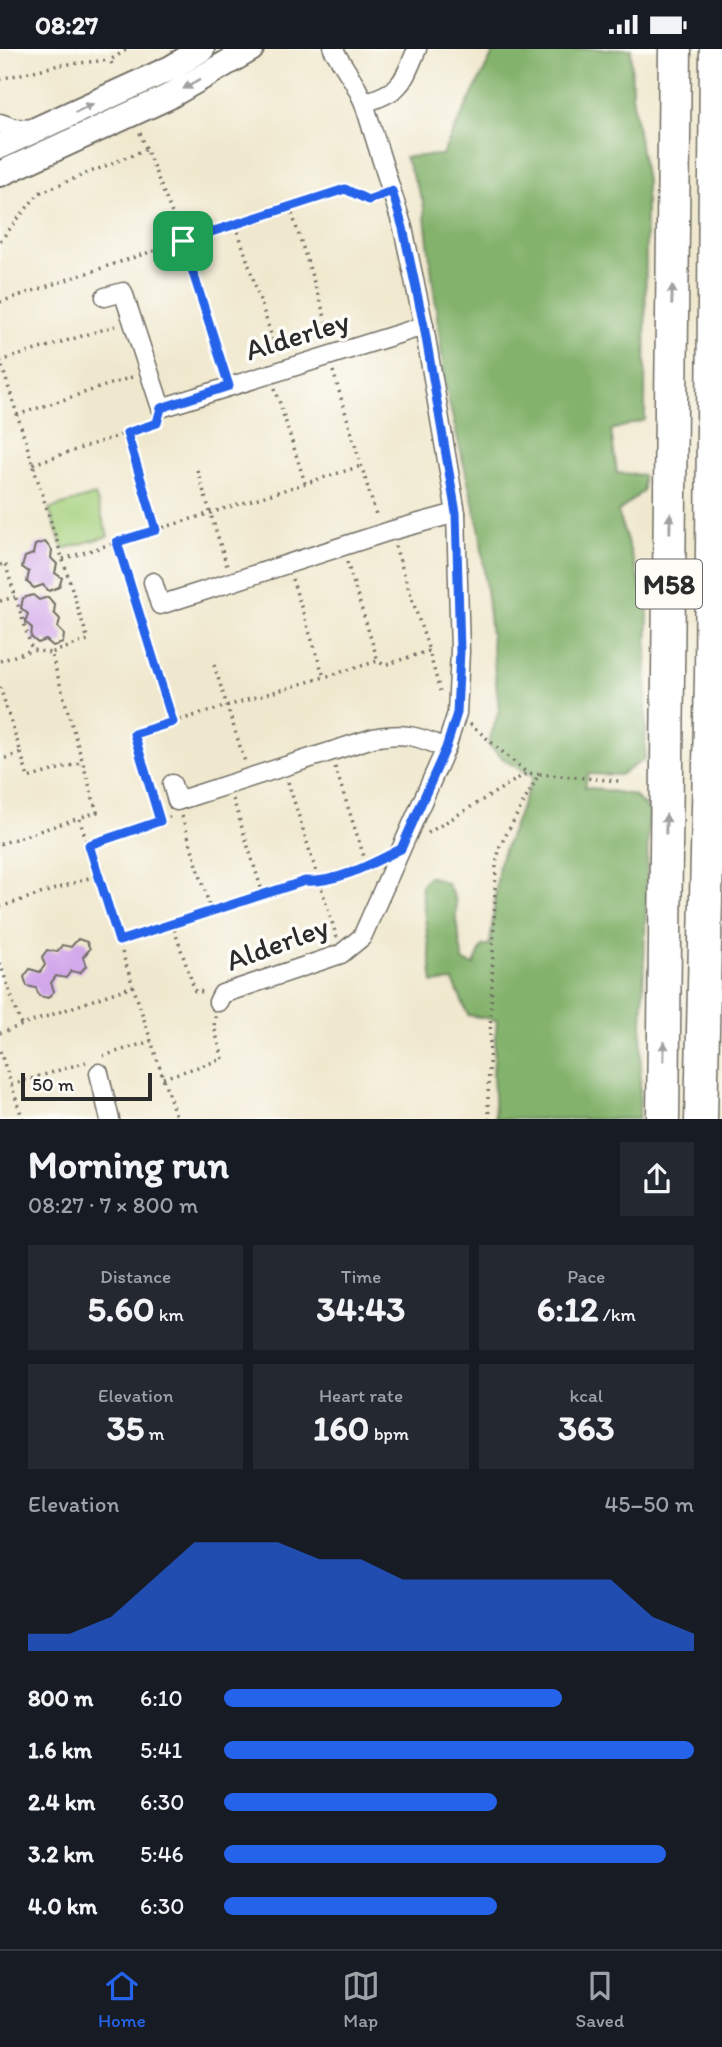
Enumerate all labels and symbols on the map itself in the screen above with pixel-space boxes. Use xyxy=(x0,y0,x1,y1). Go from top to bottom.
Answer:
one-way arrow xyxy=(182,78,202,90)
one-way arrow xyxy=(74,102,95,113)
pin xyxy=(153,211,213,271)
one-way arrow xyxy=(666,284,678,306)
street label: Alderley xyxy=(241,302,353,368)
one-way arrow xyxy=(664,512,675,534)
road number: M58 xyxy=(636,559,702,609)
one-way arrow xyxy=(661,813,672,835)
street label: Alderley xyxy=(221,907,333,979)
one-way arrow xyxy=(658,1040,670,1062)
scale bar xyxy=(21,1071,152,1102)

